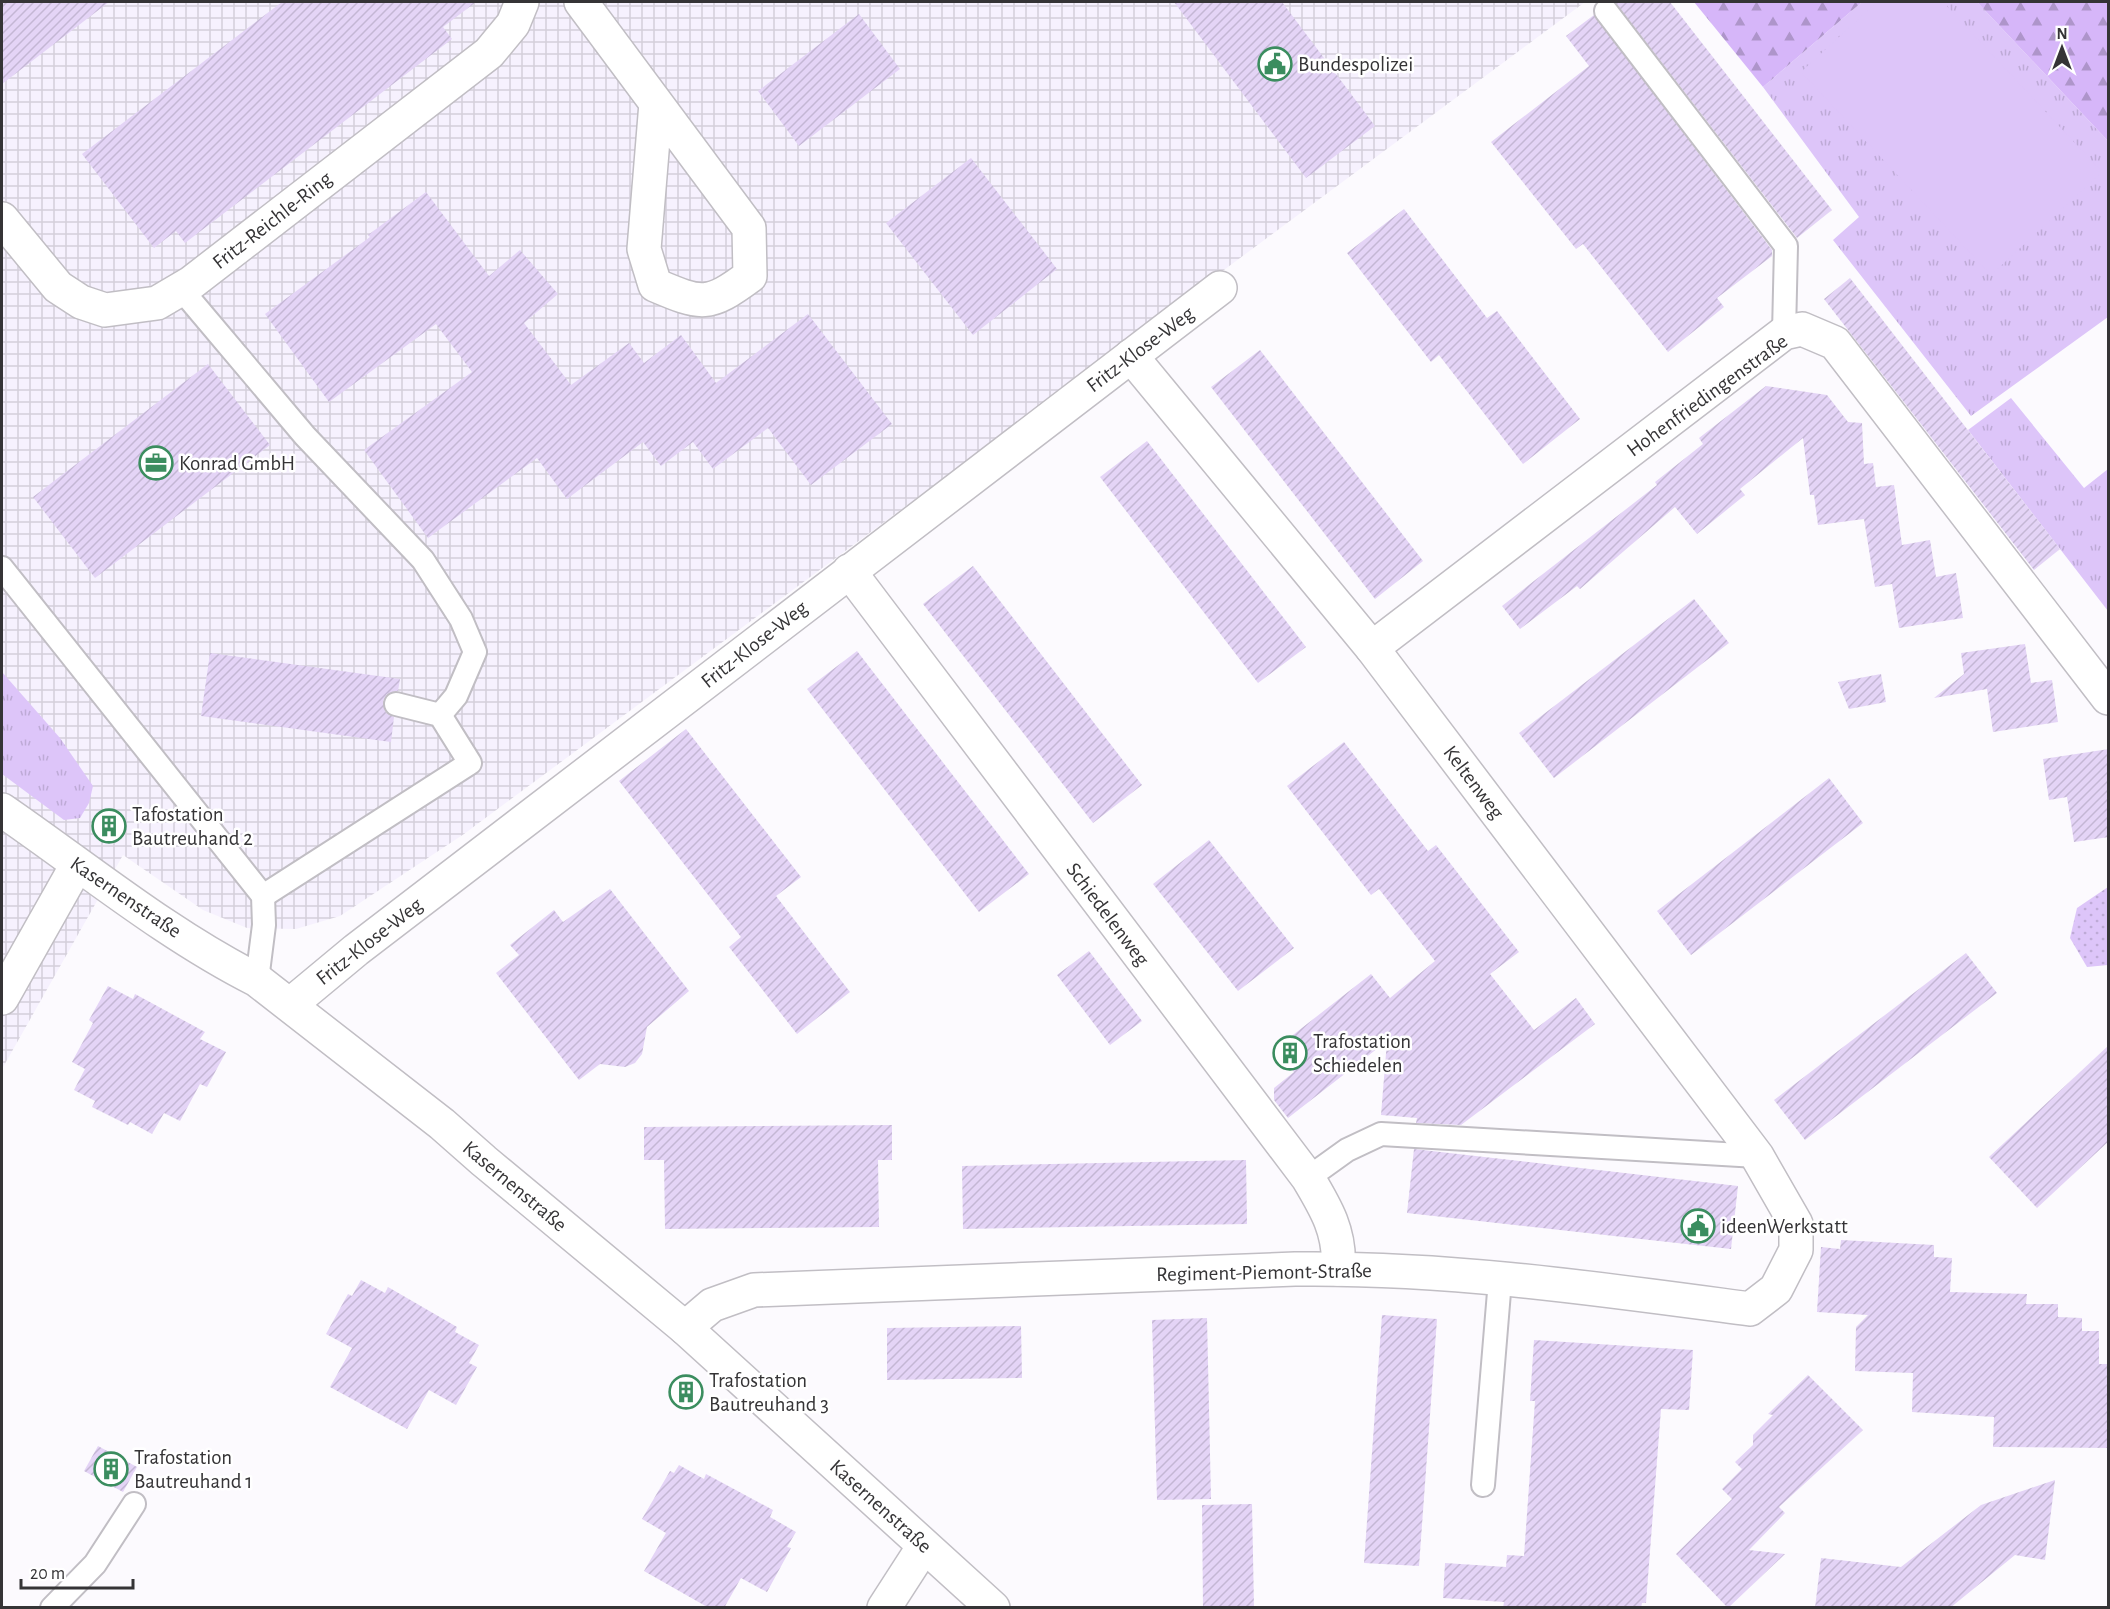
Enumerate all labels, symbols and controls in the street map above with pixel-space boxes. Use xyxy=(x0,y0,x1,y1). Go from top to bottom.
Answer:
north arrow xyxy=(2032,18,2092,78)
text: N xyxy=(2056,26,2068,42)
public building icon: Bundespolizei xyxy=(1257,46,1293,82)
place label: Bundespolizei xyxy=(1298,54,1413,75)
street label: Fritz-Reichle-Ring xyxy=(209,167,336,273)
street label: Fritz-Klose-Weg xyxy=(1083,302,1198,396)
street label: Hohenfriedingenstraße xyxy=(1623,330,1792,461)
office icon: Konrad GmbH xyxy=(138,445,174,481)
place label: Konrad GmbH xyxy=(179,453,295,474)
street label: Fritz-Klose-Weg xyxy=(697,596,812,692)
street label: Keltenweg xyxy=(1439,742,1508,824)
place label: Tafostation Bautreuhand 2 xyxy=(132,804,253,849)
building icon: Tafostation Bautreuhand 2 xyxy=(91,808,127,844)
street label: Kasernenstraße xyxy=(67,853,185,942)
street label: Schiedelenweg xyxy=(1062,859,1153,970)
street label: Fritz-Klose-Weg xyxy=(312,893,427,989)
place label: Trafostation Schiedelen xyxy=(1313,1031,1411,1076)
building icon: Trafostation Schiedelen xyxy=(1272,1035,1308,1071)
street label: Kasernenstraße xyxy=(459,1137,571,1236)
public building icon: ideenWerkstatt xyxy=(1680,1208,1716,1244)
place label: ideenWerkstatt xyxy=(1721,1216,1848,1237)
street label: Regiment-Piemont-Straße xyxy=(1156,1260,1372,1285)
place label: Trafostation Bautreuhand 3 xyxy=(709,1370,829,1415)
building icon: Trafostation Bautreuhand 3 xyxy=(668,1374,704,1410)
place label: Trafostation Bautreuhand 1 xyxy=(134,1447,252,1492)
building icon: Trafostation Bautreuhand 1 xyxy=(93,1451,129,1487)
street label: Kasernenstraße xyxy=(826,1456,935,1557)
scale bar xyxy=(21,1552,134,1590)
text: 20 m xyxy=(30,1565,65,1583)

